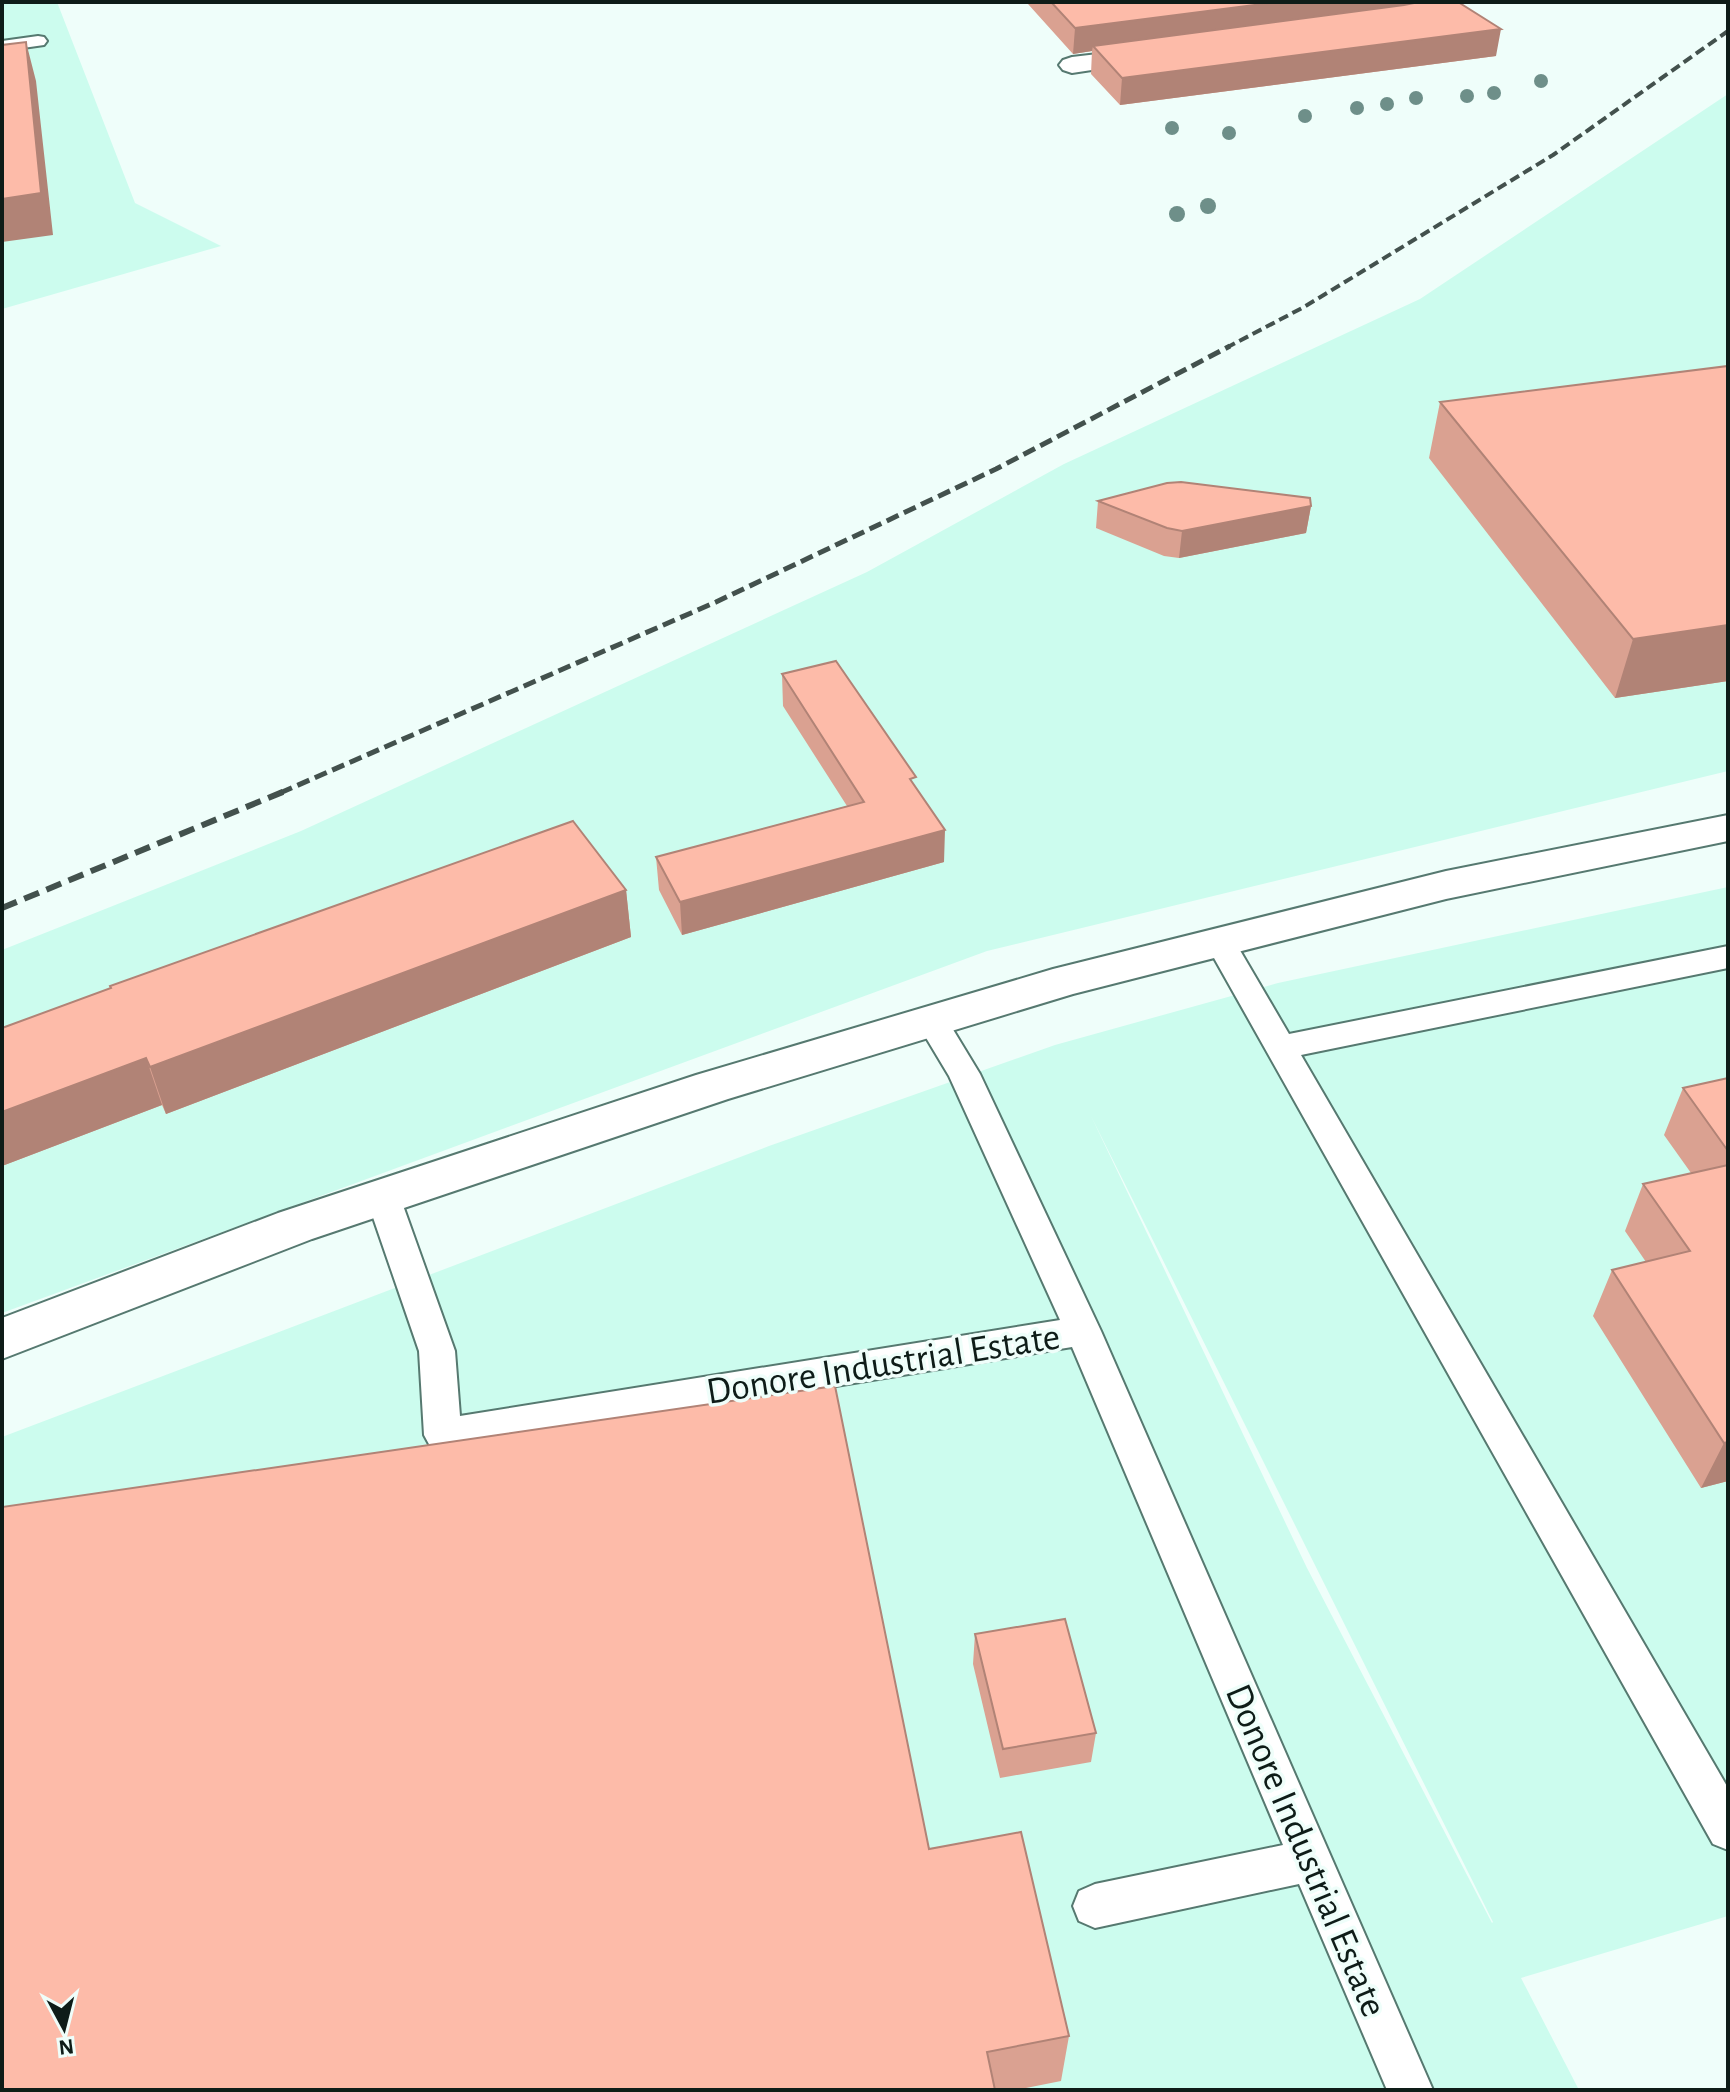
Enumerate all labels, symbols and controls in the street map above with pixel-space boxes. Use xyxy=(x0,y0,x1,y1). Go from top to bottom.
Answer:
street label: Donore Industrial Estate xyxy=(704,1318,1063,1412)
street label: Donore Industrial Estate xyxy=(1218,1679,1392,2023)
north arrow xyxy=(24,1988,104,2068)
text: N xyxy=(57,2035,75,2059)

